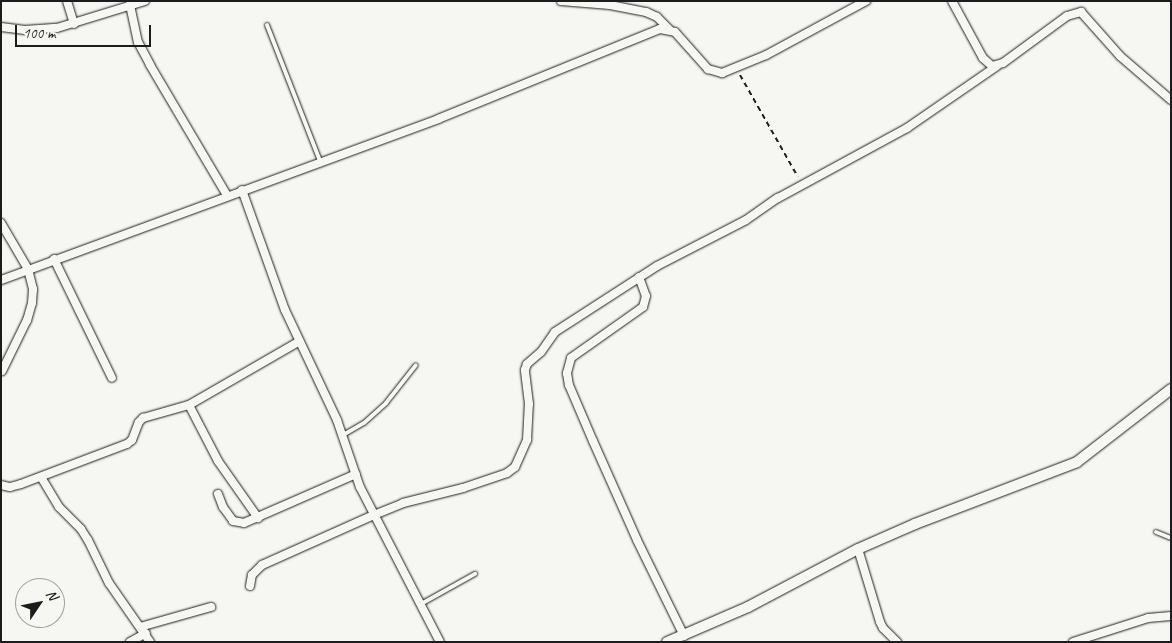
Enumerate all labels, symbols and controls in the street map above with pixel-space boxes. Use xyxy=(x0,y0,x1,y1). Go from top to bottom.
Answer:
scale bar xyxy=(18,15,154,47)
text: 100 m xyxy=(23,24,55,43)
north arrow xyxy=(15,578,65,628)
text: N xyxy=(43,587,61,603)

